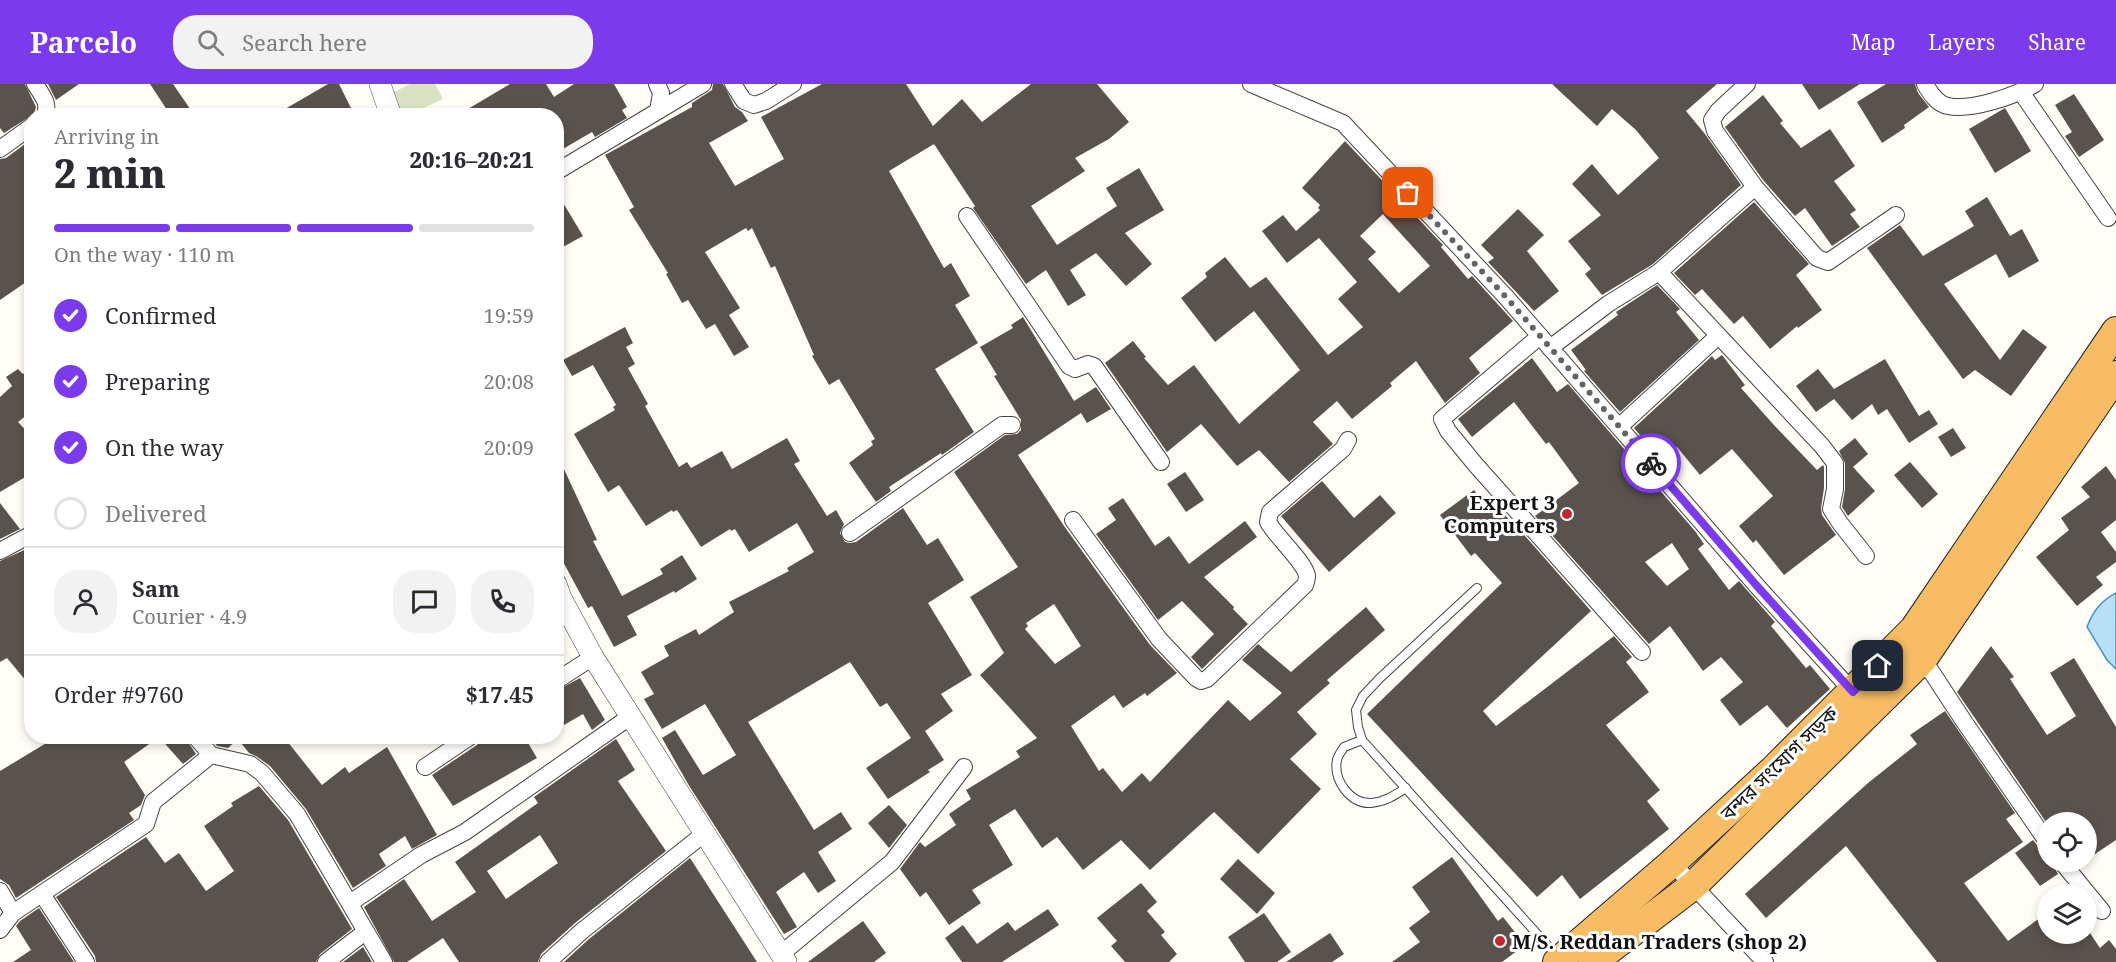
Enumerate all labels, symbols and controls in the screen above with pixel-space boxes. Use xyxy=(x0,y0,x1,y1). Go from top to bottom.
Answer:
search box xyxy=(173,15,593,69)
text: Parcelo xyxy=(30,23,137,61)
icon: search xyxy=(194,26,227,59)
text: Search here xyxy=(242,27,367,57)
text: Map xyxy=(1851,28,1895,56)
text: Layers xyxy=(1928,28,1995,56)
text: Share xyxy=(2028,28,2086,56)
text: Arriving in xyxy=(54,123,159,150)
text: 20:16–20:21 xyxy=(410,144,534,174)
text: 2 min xyxy=(54,146,166,199)
pin xyxy=(1382,167,1433,218)
icon: bag xyxy=(1391,176,1424,209)
text: On the way · 110 m xyxy=(54,241,235,268)
icon: check xyxy=(54,299,87,332)
text: Confirmed xyxy=(105,300,216,330)
text: 19:59 xyxy=(484,302,534,329)
icon: check xyxy=(54,365,87,398)
text: Preparing xyxy=(105,366,210,396)
text: 20:08 xyxy=(484,368,534,395)
icon: check xyxy=(54,431,87,464)
text: On the way xyxy=(105,432,224,462)
courier xyxy=(1621,433,1681,493)
text: 20:09 xyxy=(484,434,534,461)
icon: bike xyxy=(1635,447,1668,480)
place label: Expert 3 Computers xyxy=(1444,489,1555,539)
text: Delivered xyxy=(105,498,207,528)
marker: Expert 3 Computers xyxy=(1560,507,1574,521)
button: person xyxy=(54,570,117,633)
button: chat xyxy=(393,570,456,633)
button: phone xyxy=(471,570,534,633)
text: Sam xyxy=(132,573,180,603)
text: Courier · 4.9 xyxy=(132,603,247,630)
pin xyxy=(1852,640,1903,691)
icon: home xyxy=(1861,649,1894,682)
text: Order #9760 xyxy=(54,679,184,709)
text: $17.45 xyxy=(465,679,534,709)
street label: বন্দর সংযোগ সড়ক xyxy=(1714,699,1844,827)
map controls xyxy=(2037,812,2097,944)
button: locate xyxy=(2037,812,2097,872)
button: layers xyxy=(2037,884,2097,944)
place label: M/S. Reddan Traders (shop 2) xyxy=(1512,928,1807,955)
marker: M/S. Reddan Traders (shop 2) xyxy=(1493,934,1507,948)

